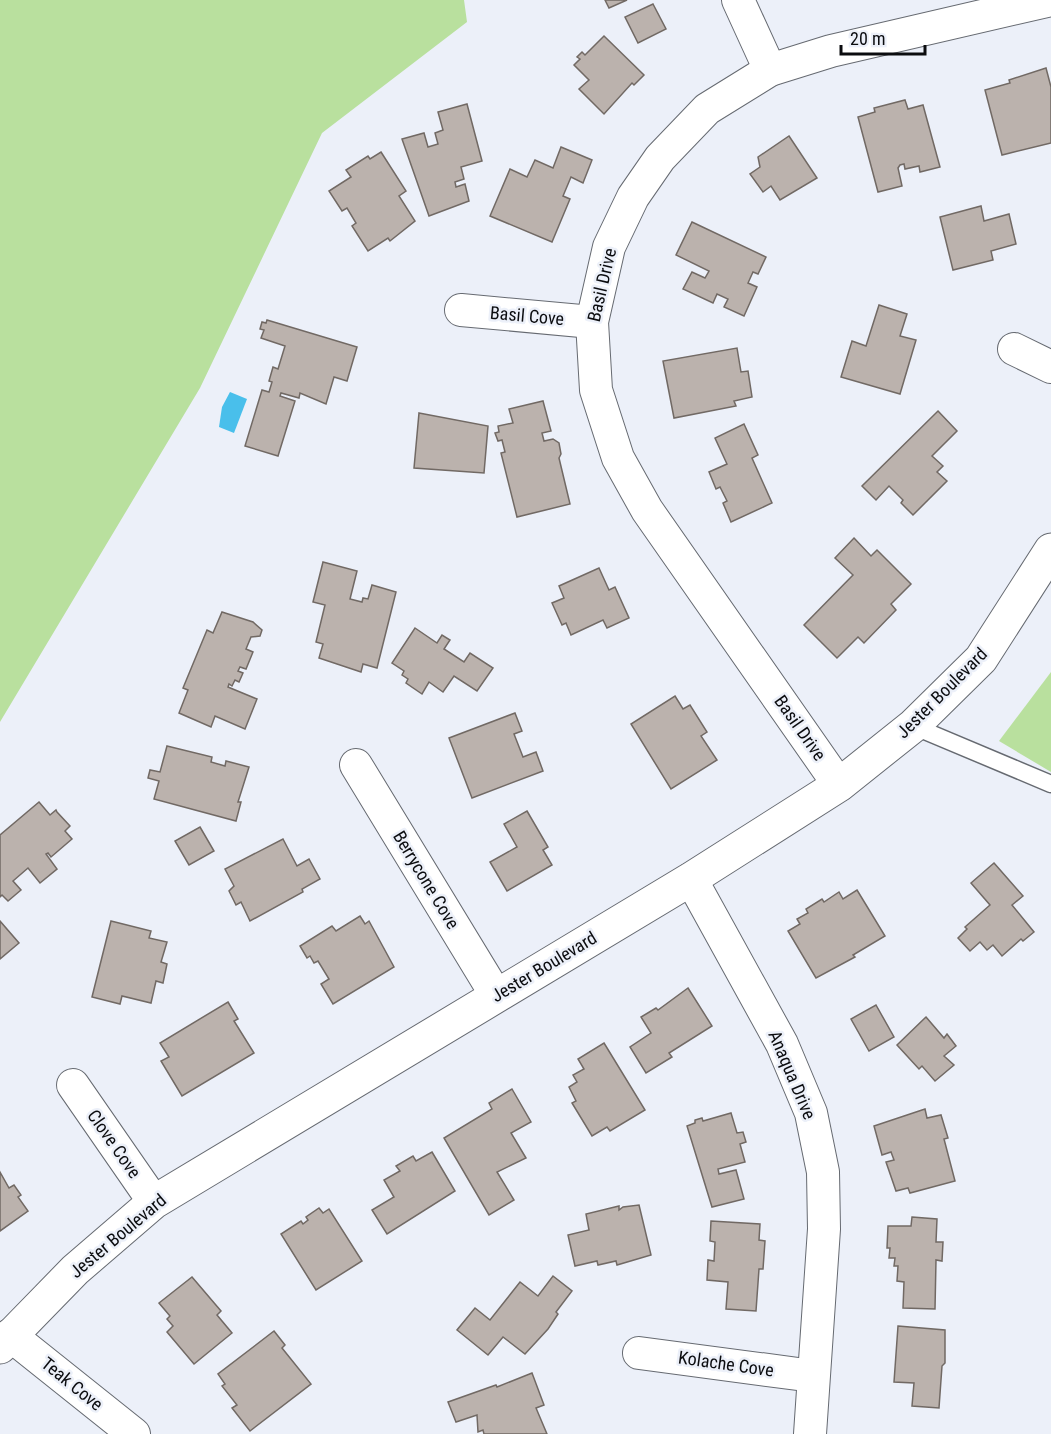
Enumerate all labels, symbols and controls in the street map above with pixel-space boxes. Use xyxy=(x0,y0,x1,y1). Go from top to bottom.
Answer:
scale bar xyxy=(841,18,925,56)
text: 20 m xyxy=(850,28,885,49)
street label: Basil Drive xyxy=(583,246,620,324)
street label: Basil Cove xyxy=(489,302,565,329)
street label: Jester Boulevard xyxy=(892,643,991,742)
street label: Basil Drive xyxy=(770,691,831,764)
street label: Berrycone Cove xyxy=(389,827,464,933)
street label: Jester Boulevard xyxy=(487,927,600,1006)
street label: Anaqua Drive xyxy=(764,1027,821,1122)
street label: Clove Cove xyxy=(83,1106,146,1182)
street label: Jester Boulevard xyxy=(65,1189,170,1282)
street label: Kolache Cove xyxy=(677,1346,775,1381)
street label: Teak Cove xyxy=(37,1353,107,1415)

